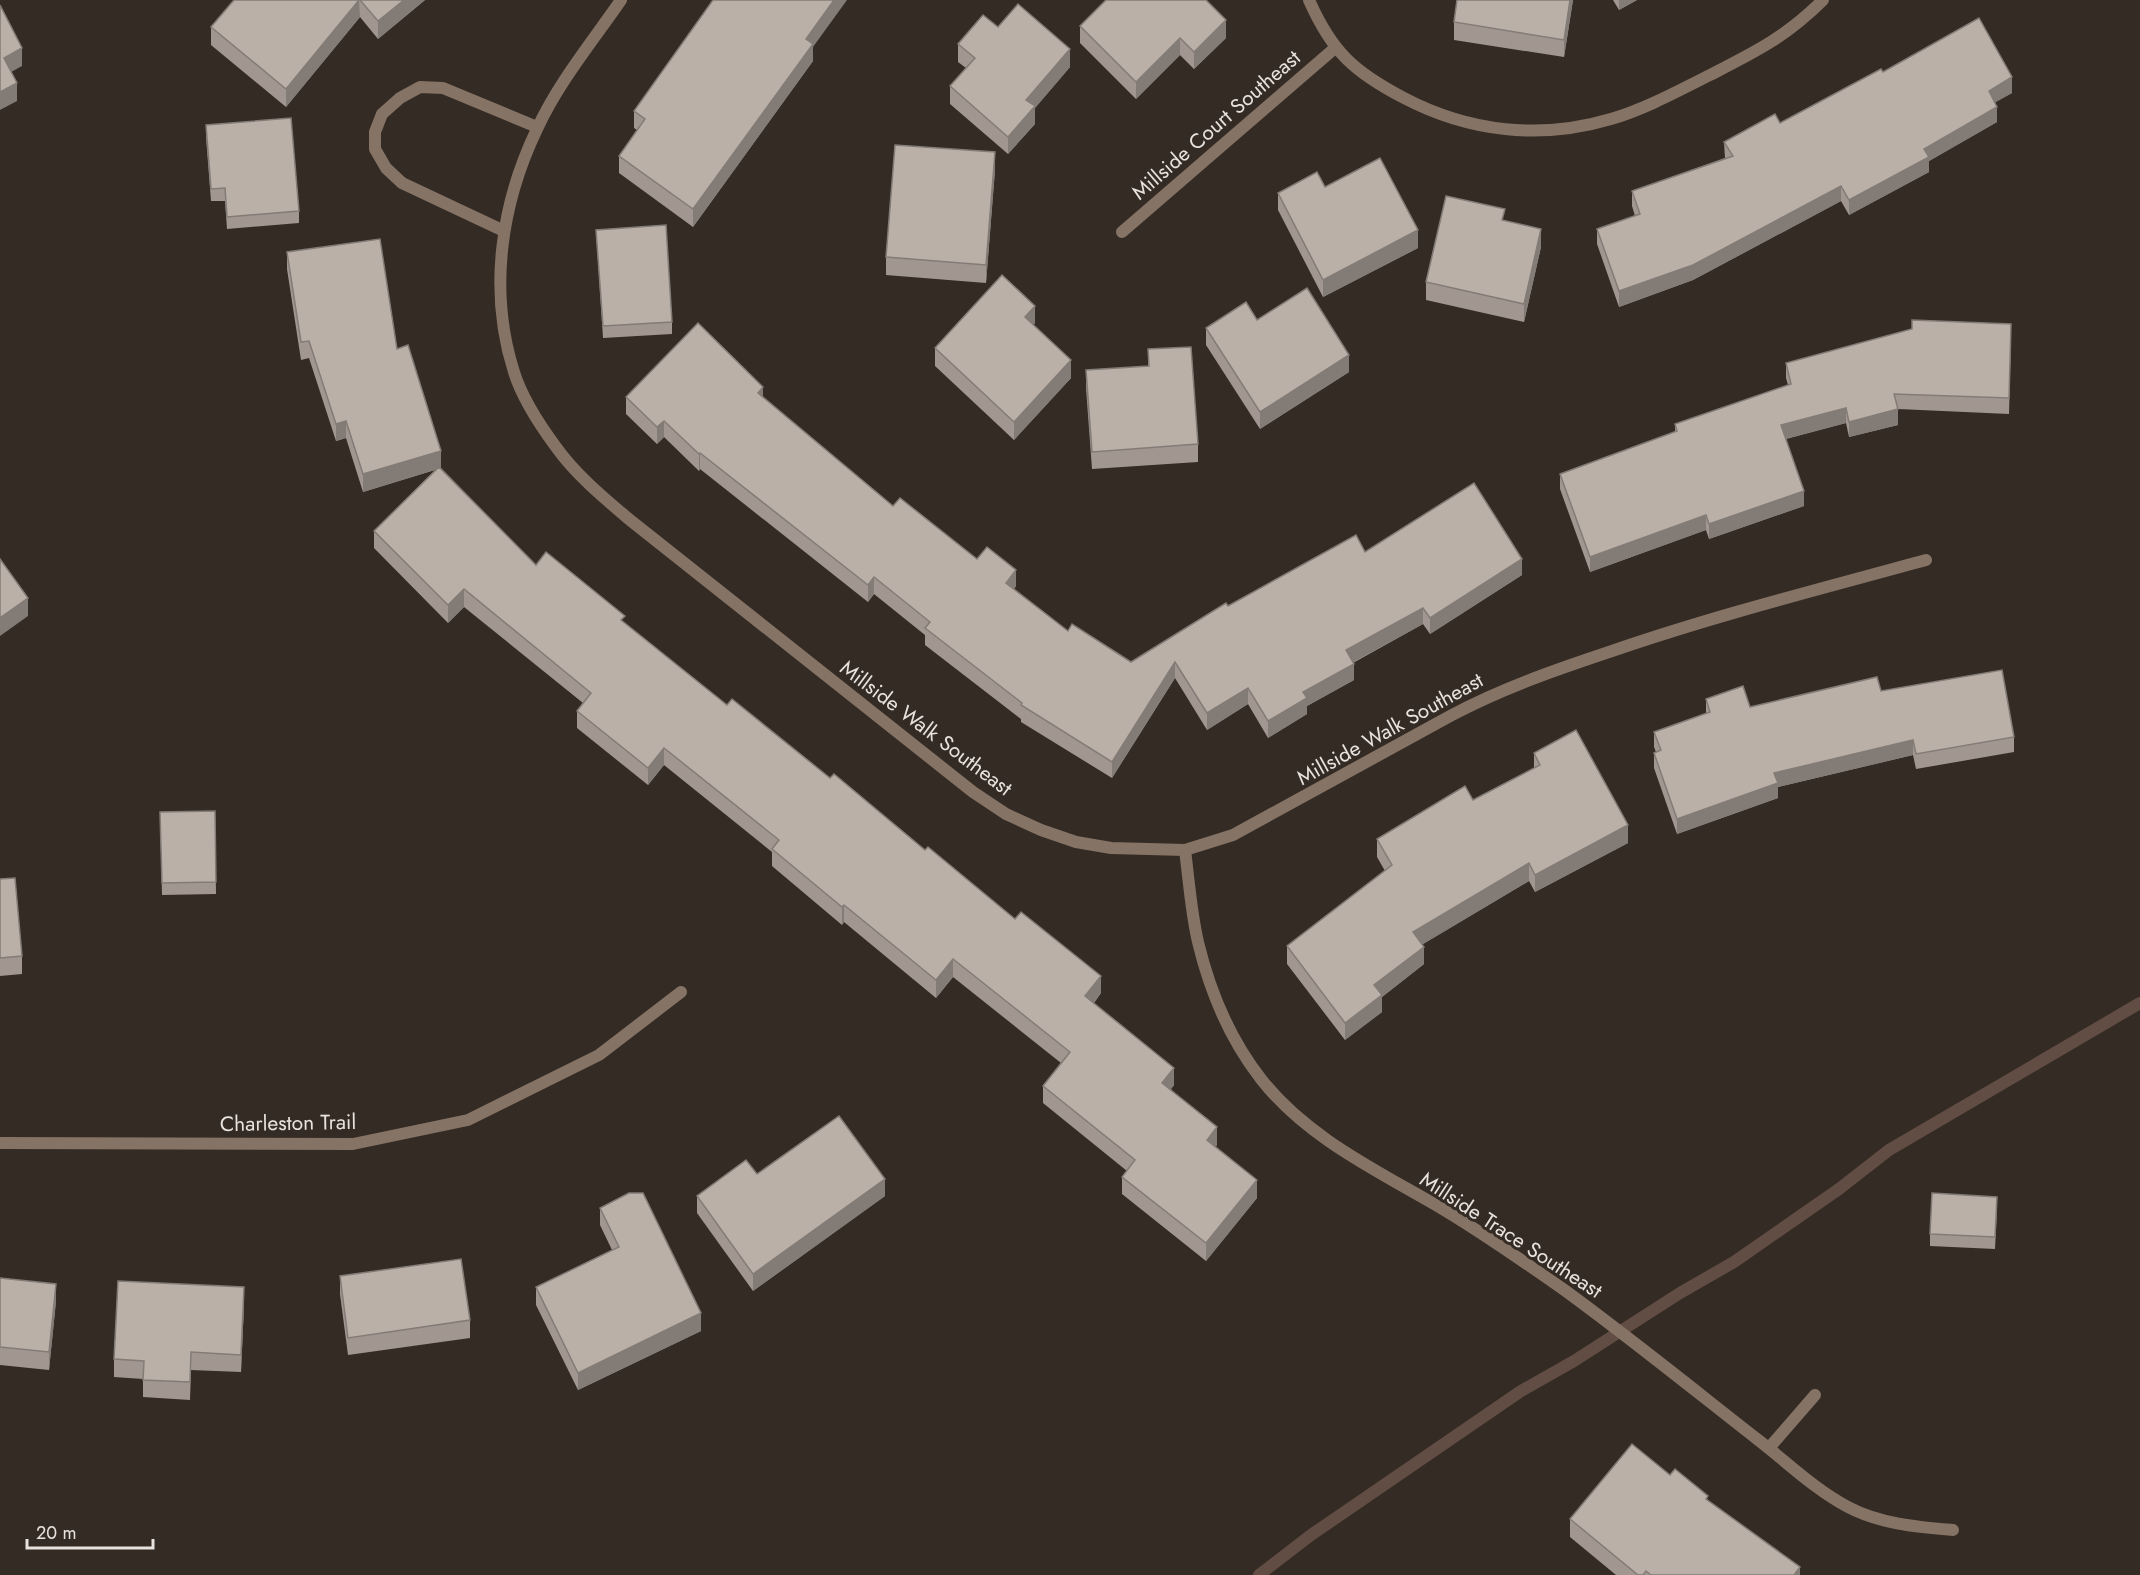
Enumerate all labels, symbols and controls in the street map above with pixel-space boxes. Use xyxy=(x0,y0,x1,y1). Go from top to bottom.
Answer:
street label: Millside Court Southeast xyxy=(1125,43,1307,207)
street label: Millside Walk Southeast xyxy=(834,653,1018,803)
street label: Millside Walk Southeast xyxy=(1291,665,1489,793)
street label: Charleston Trail xyxy=(220,1107,356,1139)
street label: Millside Trace Southeast xyxy=(1414,1165,1608,1305)
scale bar xyxy=(27,1512,153,1550)
text: 20 m xyxy=(36,1520,76,1546)

